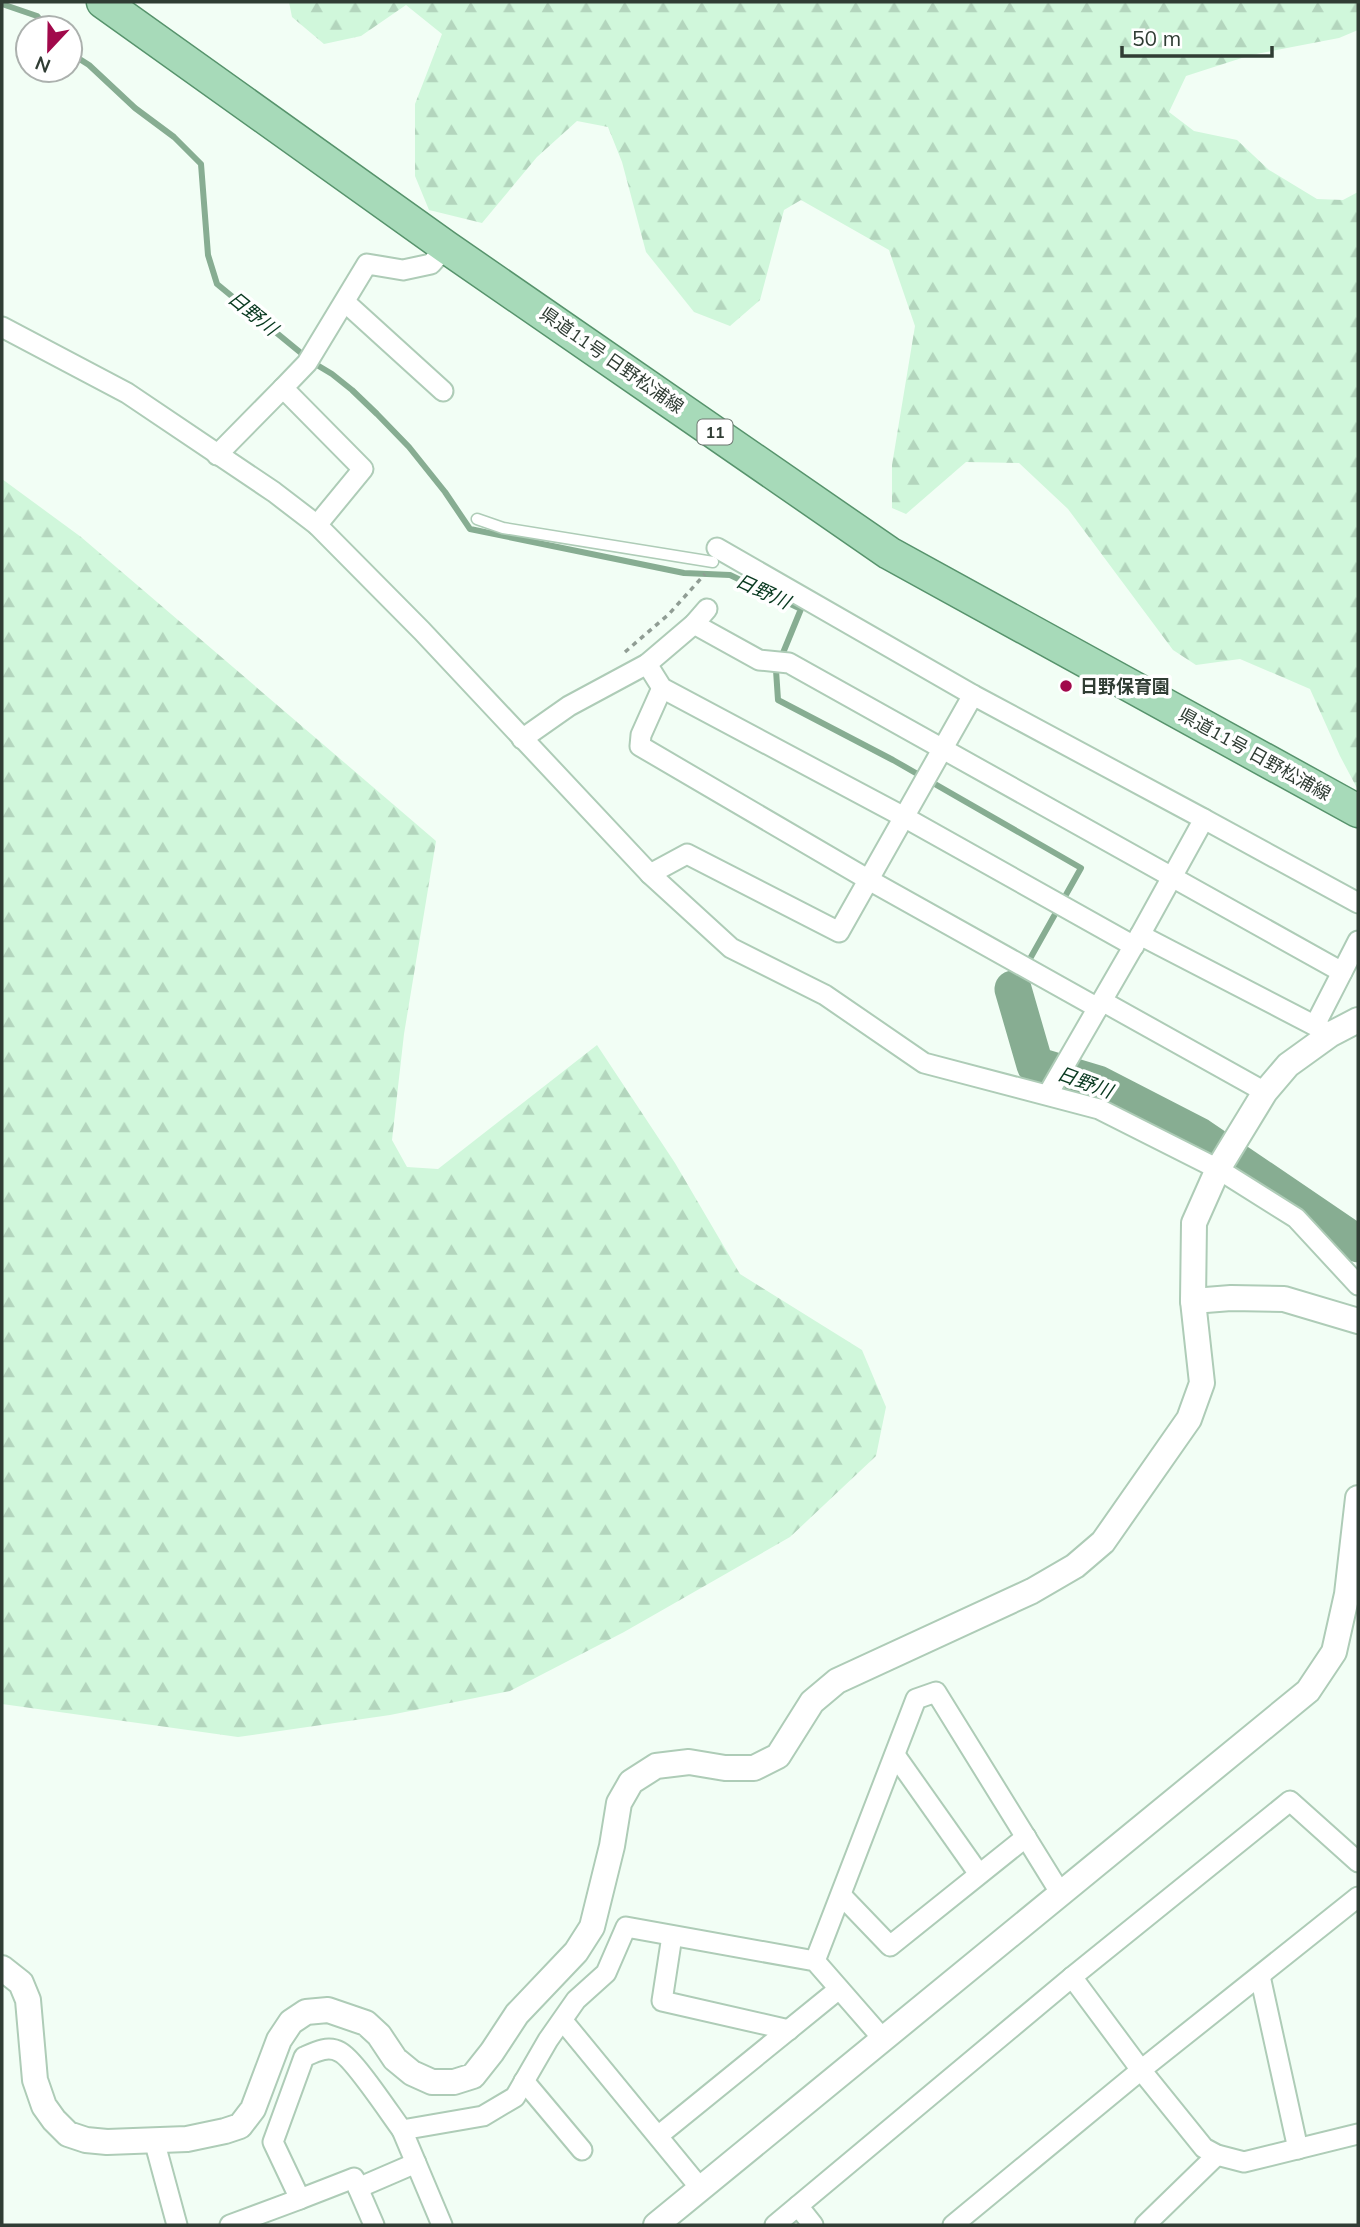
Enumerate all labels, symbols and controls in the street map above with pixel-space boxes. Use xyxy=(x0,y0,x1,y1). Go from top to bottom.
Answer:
north arrow xyxy=(14,14,84,84)
scale bar xyxy=(1122,14,1272,58)
text: 50 m xyxy=(1132,25,1181,51)
text: N xyxy=(31,51,54,79)
water label: 日野川 xyxy=(223,286,284,342)
street label: 県道11号 日野松浦線 xyxy=(536,302,688,418)
road number: 11 xyxy=(698,420,732,444)
water label: 日野川 xyxy=(732,568,796,615)
place label: 日野保育園 xyxy=(1080,675,1170,698)
marker: 日野保育園 xyxy=(1058,678,1074,694)
street label: 県道11号 日野松浦線 xyxy=(1175,703,1335,805)
water label: 日野川 xyxy=(1054,1061,1118,1104)

